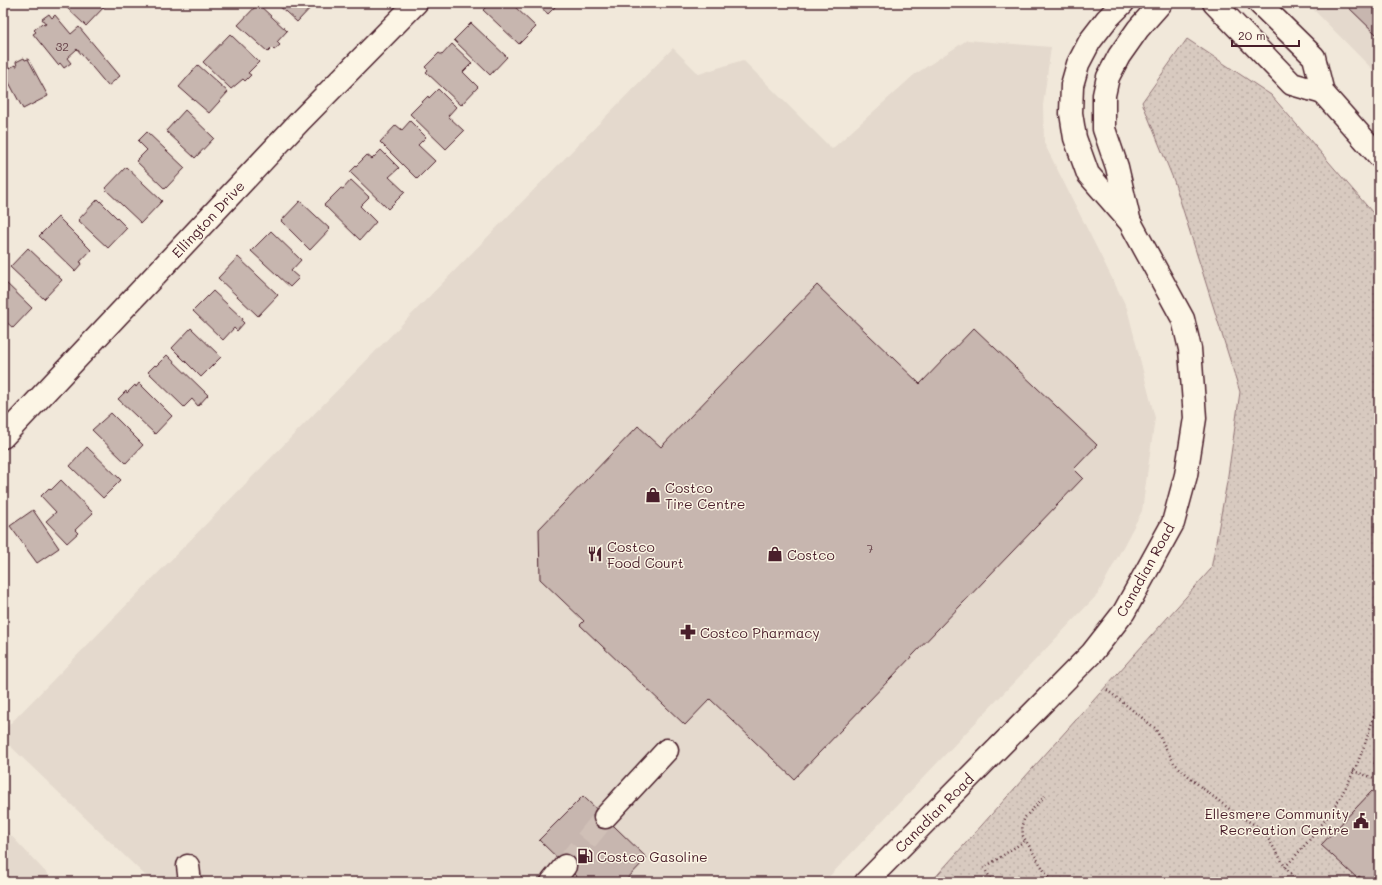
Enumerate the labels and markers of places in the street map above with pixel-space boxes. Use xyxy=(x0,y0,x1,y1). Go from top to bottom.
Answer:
place label: Costco Tire Centre xyxy=(665,478,746,513)
shop icon: Costco Tire Centre xyxy=(644,486,662,504)
place label: Costco Food Court xyxy=(607,537,684,572)
restaurant icon: Costco Food Court xyxy=(586,545,604,563)
shop icon: Costco xyxy=(766,545,784,563)
place label: Costco xyxy=(787,545,835,564)
pharmacy icon: Costco Pharmacy xyxy=(679,623,697,641)
place label: Costco Pharmacy xyxy=(700,623,820,642)
place label: Ellesmere Community Recreation Centre xyxy=(1205,804,1349,839)
public building icon: Ellesmere Community Recreation Centre xyxy=(1352,812,1370,830)
fuel station icon: Costco Gasoline xyxy=(576,847,594,865)
place label: Costco Gasoline xyxy=(597,847,708,866)

